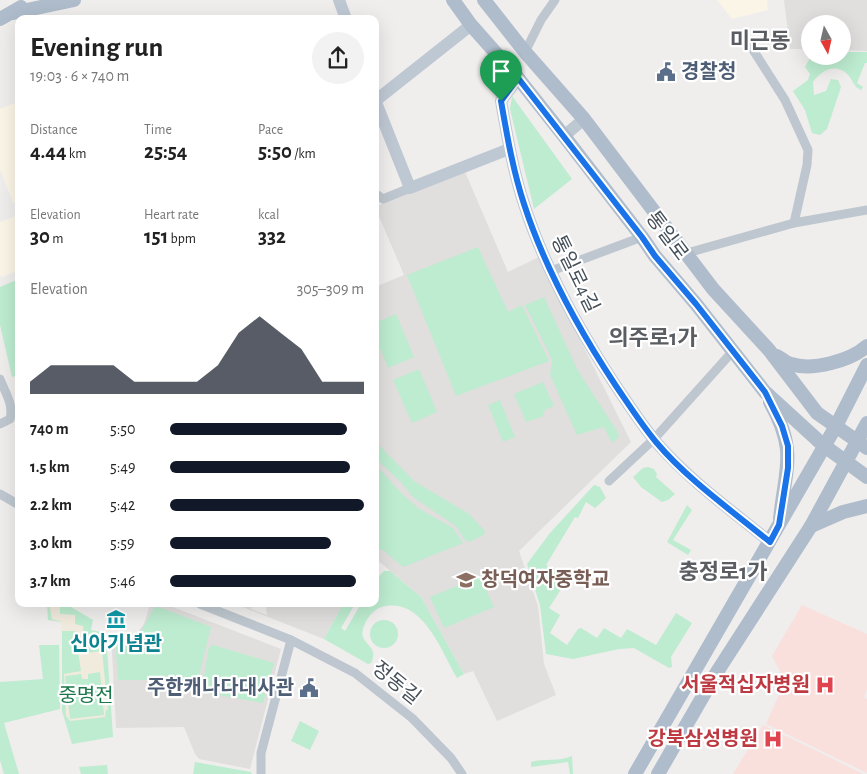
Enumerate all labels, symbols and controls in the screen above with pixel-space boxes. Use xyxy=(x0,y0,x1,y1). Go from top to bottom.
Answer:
north arrow xyxy=(801,15,851,65)
map controls xyxy=(801,15,851,65)
district label: 미근동 xyxy=(730,29,790,52)
button: share xyxy=(312,32,364,84)
text: Evening run xyxy=(30,34,163,62)
pin xyxy=(480,50,522,101)
icon: arrive xyxy=(487,57,515,85)
public building icon: 경찰청 xyxy=(655,61,677,83)
place label: 경찰청 xyxy=(681,61,736,82)
text: 19:03 · 6 × 740 m xyxy=(30,68,129,84)
text: Distance xyxy=(30,123,77,137)
text: Time xyxy=(144,123,172,137)
text: Pace xyxy=(258,123,283,137)
text: 4.44 xyxy=(30,141,67,162)
text: 25:54 xyxy=(144,141,187,162)
text: 5:50 xyxy=(258,141,292,162)
text: km xyxy=(67,147,86,161)
text: /km xyxy=(292,147,316,161)
street label: 통일로 xyxy=(642,207,692,264)
text: Elevation xyxy=(30,208,81,222)
text: Heart rate xyxy=(144,208,199,222)
text: kcal xyxy=(258,208,279,222)
text: 30 xyxy=(30,226,50,247)
text: 151 xyxy=(144,226,168,247)
text: 332 xyxy=(258,226,286,247)
text: m xyxy=(50,232,64,246)
text: bpm xyxy=(168,232,196,246)
street label: 통일로4길 xyxy=(548,232,603,316)
text: Elevation xyxy=(30,281,88,297)
text: 305–309 m xyxy=(297,281,364,297)
district label: 의주로1가 xyxy=(609,326,697,349)
text: 740 m xyxy=(30,421,69,437)
text: 5:50 xyxy=(110,421,136,437)
text: 1.5 km xyxy=(30,459,70,475)
text: 5:49 xyxy=(110,459,136,475)
text: 2.2 km xyxy=(30,497,72,513)
text: 5:42 xyxy=(110,497,135,513)
text: 3.0 km xyxy=(30,535,72,551)
text: 5:59 xyxy=(110,535,135,551)
district label: 충정로1가 xyxy=(679,560,767,583)
school or university icon: 창덕여자중학교 xyxy=(455,569,477,591)
place label: 창덕여자중학교 xyxy=(481,569,610,590)
text: 3.7 km xyxy=(30,573,71,589)
text: 5:46 xyxy=(110,573,136,589)
museum icon: 신아기념관 xyxy=(105,608,127,630)
place label: 신아기념관 xyxy=(70,633,163,654)
street label: 정동길 xyxy=(368,657,424,708)
place label: 서울적십자병원 xyxy=(681,674,810,695)
hospital icon: 서울적십자병원 xyxy=(814,674,836,696)
place label: 주한캐나다대사관 xyxy=(147,677,295,698)
public building icon: 주한캐나다대사관 xyxy=(298,677,320,699)
park label: 중명전 xyxy=(58,685,114,706)
place label: 강북삼성병원 xyxy=(648,728,758,749)
hospital icon: 강북삼성병원 xyxy=(762,728,784,750)

